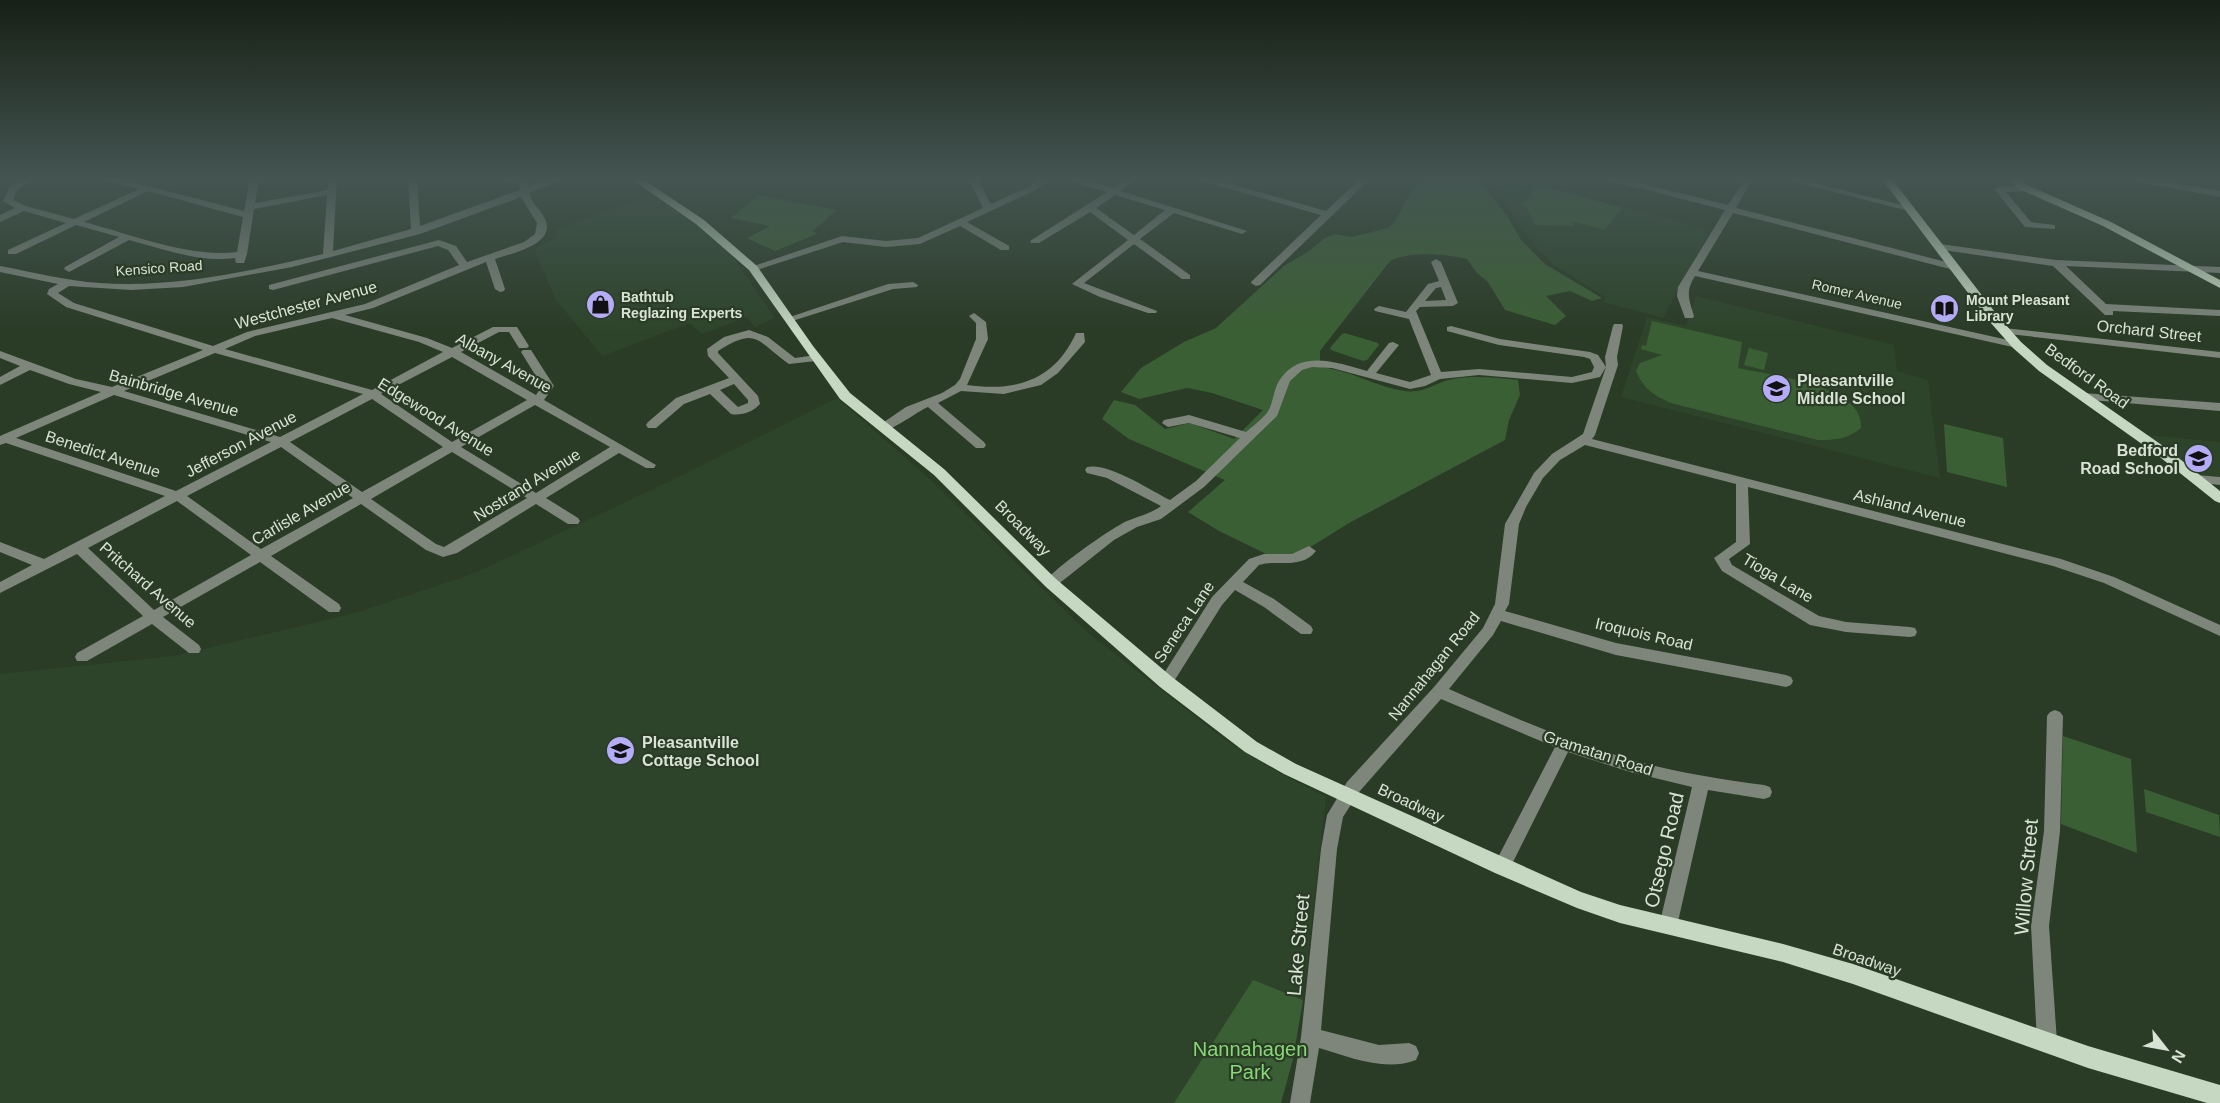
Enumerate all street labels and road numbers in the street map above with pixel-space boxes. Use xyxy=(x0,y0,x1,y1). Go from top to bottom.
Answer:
street label: Kensico Road xyxy=(115,257,203,279)
street label: Romer Avenue xyxy=(1810,276,1904,312)
street label: Westchester Avenue xyxy=(233,278,379,332)
street label: Orchard Street xyxy=(2096,317,2203,345)
street label: Albany Avenue xyxy=(453,330,555,396)
street label: Bedford Road xyxy=(2042,340,2132,412)
street label: Bainbridge Avenue xyxy=(107,366,241,420)
street label: Edgewood Avenue xyxy=(375,375,497,460)
street label: Jefferson Avenue xyxy=(183,408,299,480)
street label: Benedict Avenue xyxy=(43,427,163,481)
street label: Nostrand Avenue xyxy=(471,445,584,525)
street label: Carlisle Avenue xyxy=(249,478,353,548)
street label: Ashland Avenue xyxy=(1852,486,1968,530)
street label: Broadway xyxy=(992,497,1054,559)
street label: Pritchard Avenue xyxy=(97,539,200,631)
street label: Tioga Lane xyxy=(1740,550,1817,606)
street label: Seneca Lane xyxy=(1151,578,1217,666)
street label: Nannahagan Road xyxy=(1385,608,1483,724)
street label: Iroquois Road xyxy=(1594,615,1694,653)
street label: Gramatan Road xyxy=(1541,727,1655,779)
street label: Broadway xyxy=(1375,780,1447,826)
street label: Otsego Road xyxy=(1640,790,1688,910)
street label: Willow Street xyxy=(2010,817,2042,936)
street label: Lake Street xyxy=(1283,893,1313,997)
street label: Broadway xyxy=(1831,940,1903,980)

